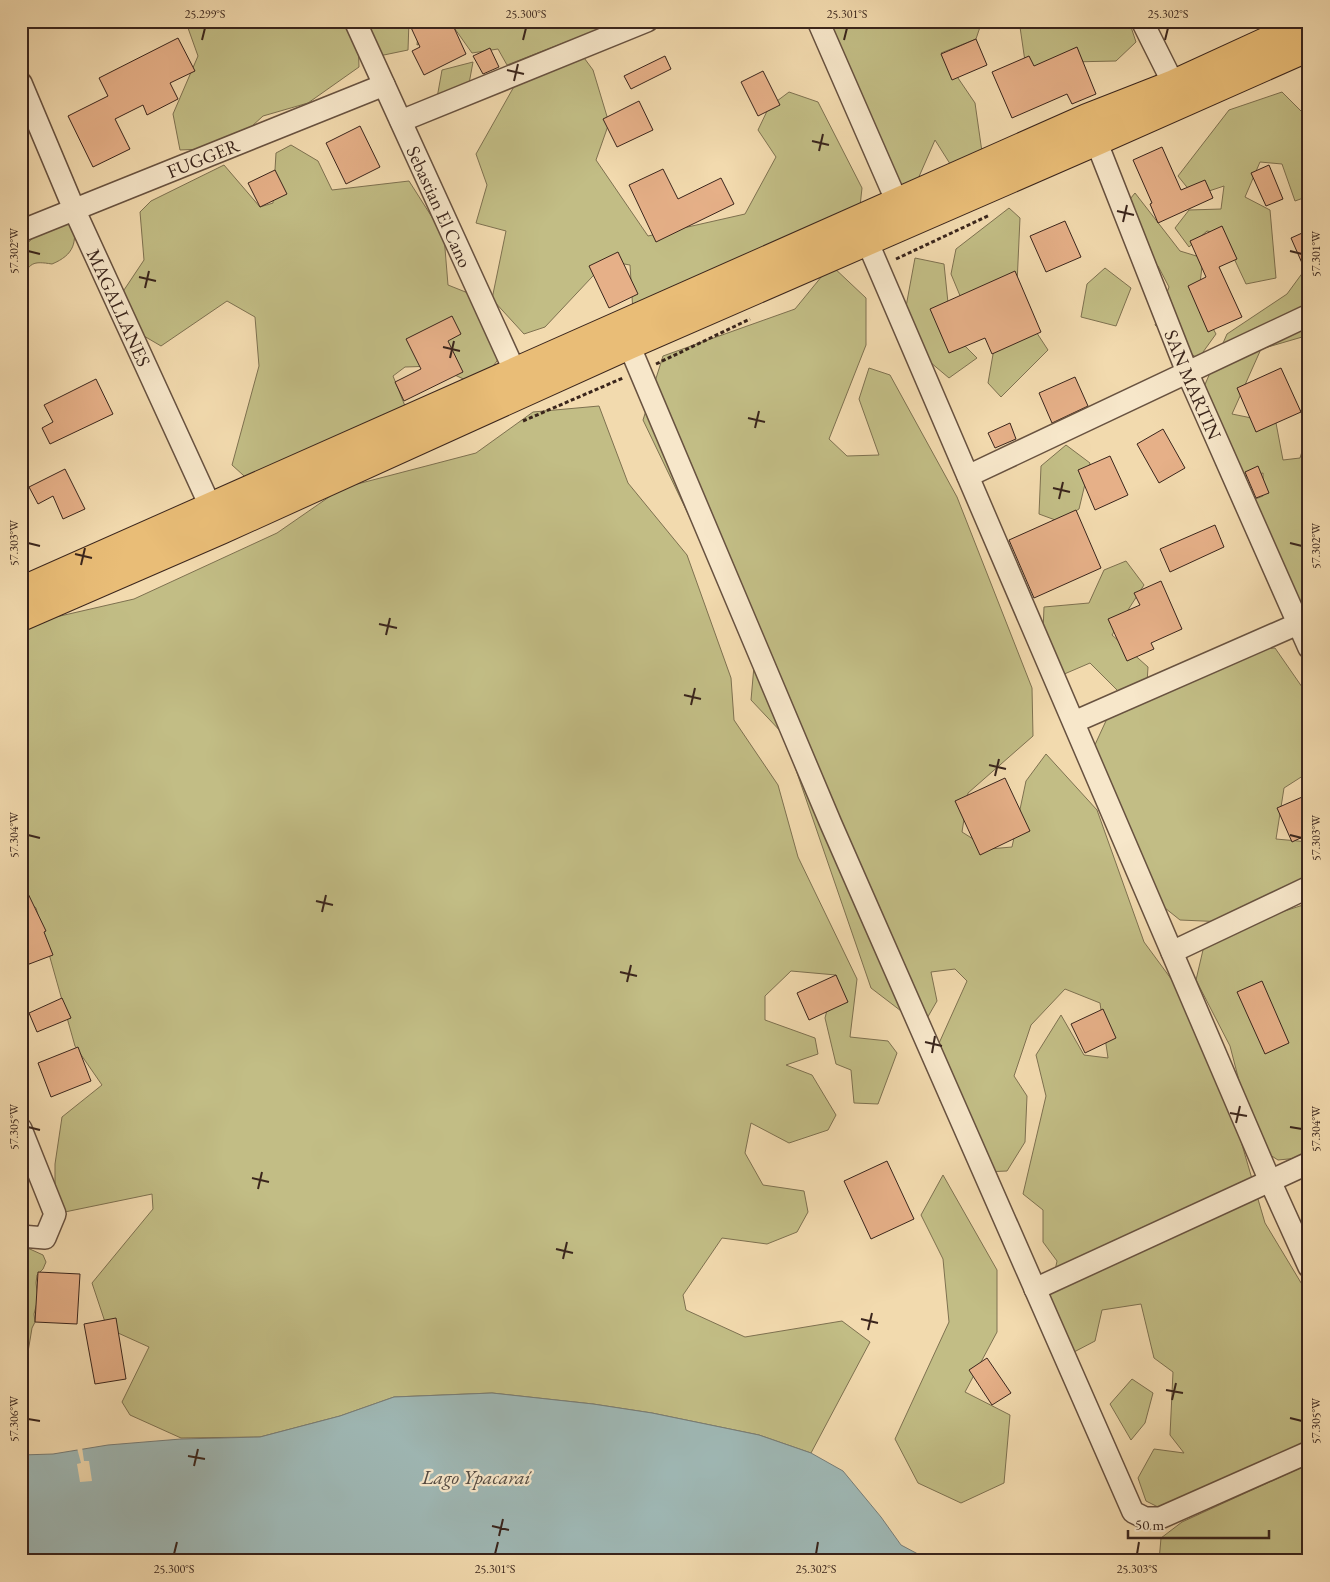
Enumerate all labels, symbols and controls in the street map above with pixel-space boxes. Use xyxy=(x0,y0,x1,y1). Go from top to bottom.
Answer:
text: 25.299°S xyxy=(185,6,226,22)
text: 25.300°S xyxy=(506,6,547,22)
text: 25.301°S xyxy=(827,6,868,22)
text: 25.302°S xyxy=(1148,6,1189,22)
street label: FUGGER xyxy=(163,132,243,184)
street label: Sebastian El Cano xyxy=(401,142,478,272)
text: 57.302°W xyxy=(6,227,22,274)
text: 57.301°W xyxy=(1308,230,1324,277)
street label: MAGALLANES xyxy=(81,245,156,371)
street label: SAN MARTIN xyxy=(1159,326,1227,443)
text: 57.303°W xyxy=(6,519,22,566)
text: 57.302°W xyxy=(1308,522,1324,569)
text: 57.304°W xyxy=(6,811,22,858)
text: 57.303°W xyxy=(1308,814,1324,861)
text: 57.305°W xyxy=(6,1103,22,1150)
text: 57.304°W xyxy=(1308,1105,1324,1152)
text: 57.306°W xyxy=(6,1395,22,1442)
text: 57.305°W xyxy=(1308,1397,1324,1444)
water label: Lago Ypacaraí xyxy=(421,1464,532,1490)
scale bar xyxy=(1128,1507,1269,1539)
text: 50 m xyxy=(1135,1515,1164,1534)
text: 25.300°S xyxy=(154,1561,195,1577)
text: 25.301°S xyxy=(475,1561,516,1577)
text: 25.302°S xyxy=(796,1561,837,1577)
text: 25.303°S xyxy=(1117,1561,1158,1577)

